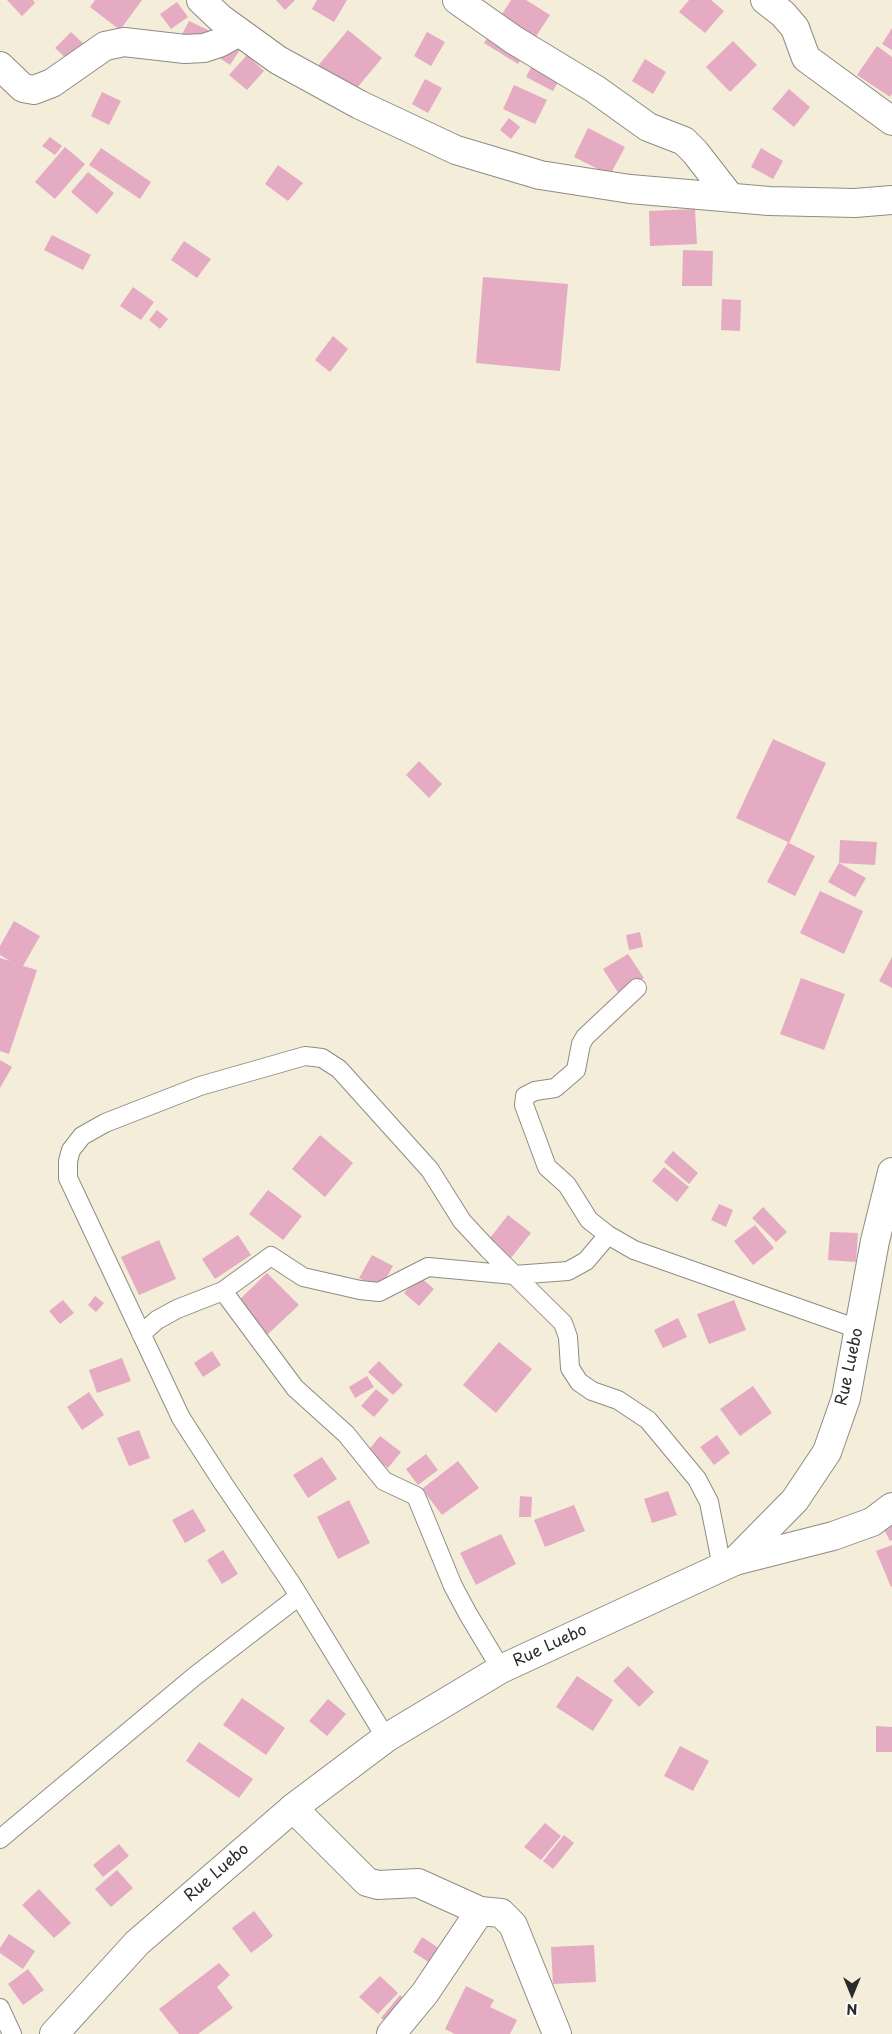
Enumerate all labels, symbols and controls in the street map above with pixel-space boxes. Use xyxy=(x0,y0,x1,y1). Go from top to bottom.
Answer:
street label: Rue Luebo xyxy=(832,1326,868,1408)
street label: Rue Luebo xyxy=(510,1621,590,1671)
street label: Rue Luebo xyxy=(181,1840,253,1906)
north arrow xyxy=(827,1969,877,2019)
text: N xyxy=(846,1999,858,2020)

